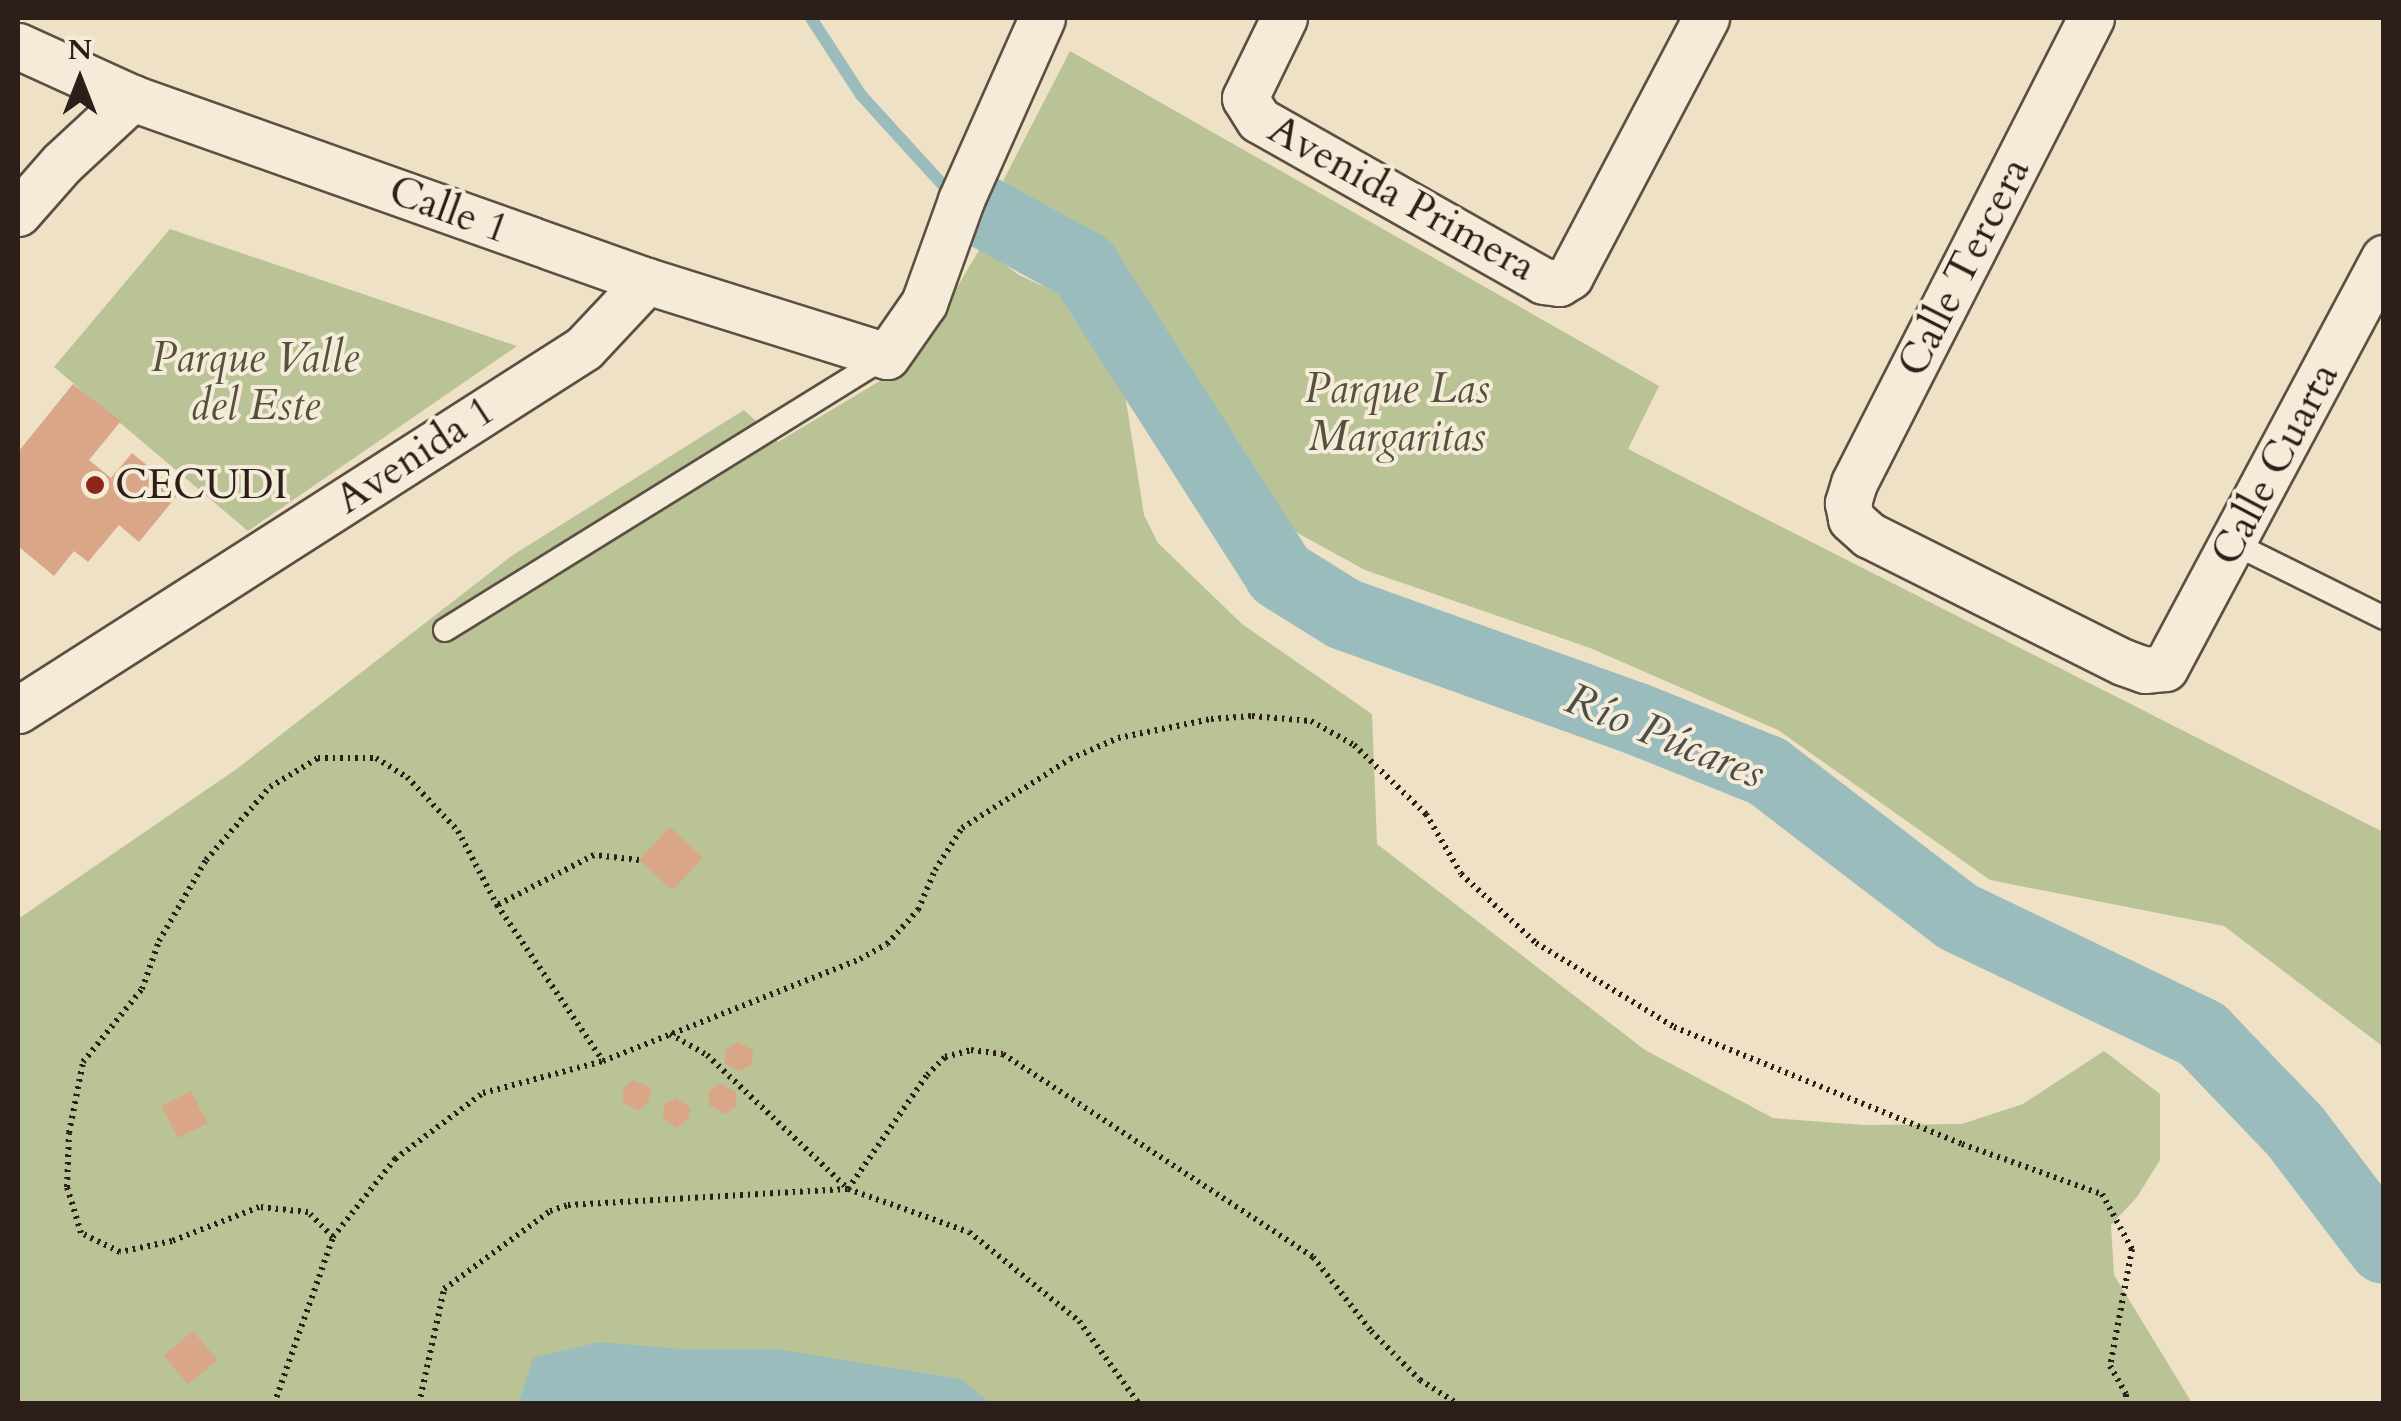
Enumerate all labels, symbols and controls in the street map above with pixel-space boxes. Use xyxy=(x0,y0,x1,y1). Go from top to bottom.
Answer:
north arrow xyxy=(30,30,130,130)
text: N xyxy=(68,31,92,69)
street label: Avenida Primera xyxy=(1260,104,1544,292)
street label: Calle Tercera xyxy=(1887,149,2041,385)
street label: Calle 1 xyxy=(382,165,516,255)
park label: Parque Valle del Este xyxy=(151,333,359,432)
street label: Calle Cuarta xyxy=(2201,354,2349,574)
park label: Parque Las Margaritas xyxy=(1305,364,1489,462)
street label: Avenida 1 xyxy=(326,385,504,525)
place label: CECUDI xyxy=(115,460,288,510)
marker: CECUDI xyxy=(84,474,106,496)
water label: Río Púcares xyxy=(1558,672,1772,800)

